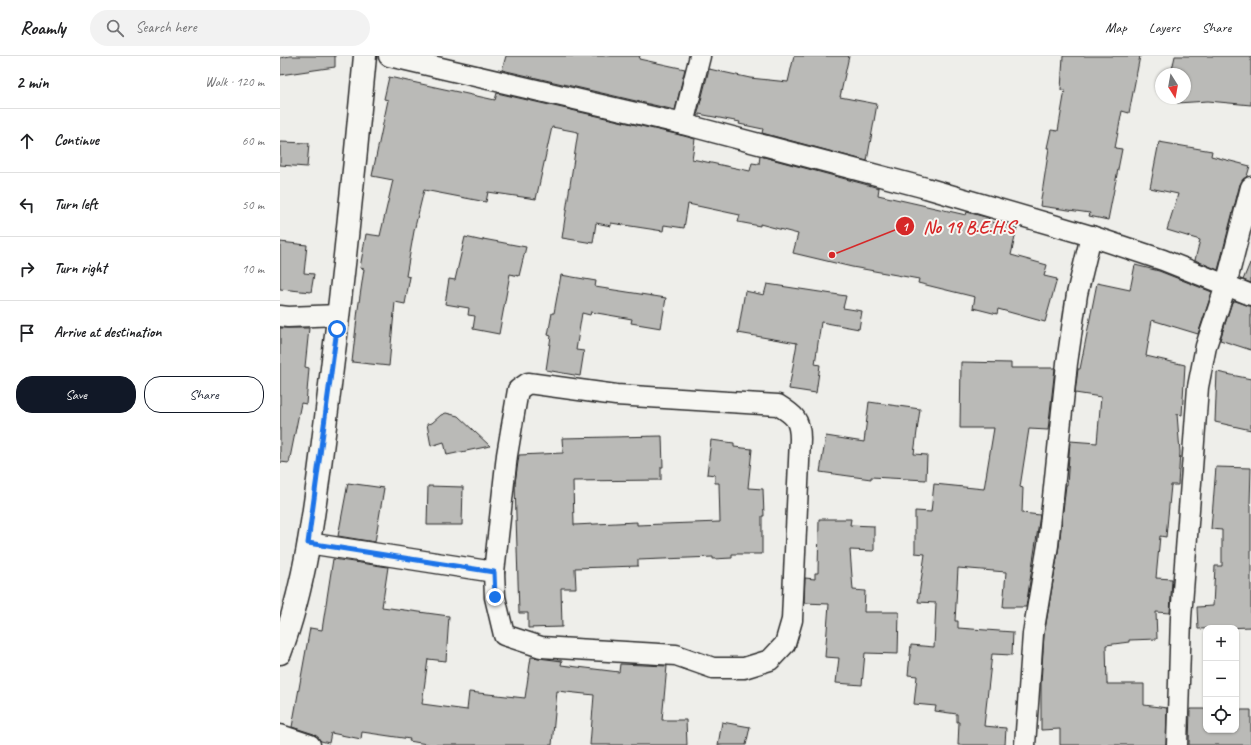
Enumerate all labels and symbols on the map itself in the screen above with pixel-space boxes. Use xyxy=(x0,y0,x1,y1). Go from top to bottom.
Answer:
north arrow xyxy=(1155,68,1191,104)
callout: No 19 B.E.H.S xyxy=(895,211,1022,241)
text: No 19 B.E.H.S xyxy=(923,216,1019,238)
text: 1 xyxy=(902,219,909,235)
route start xyxy=(328,320,346,338)
route end xyxy=(486,588,504,606)

